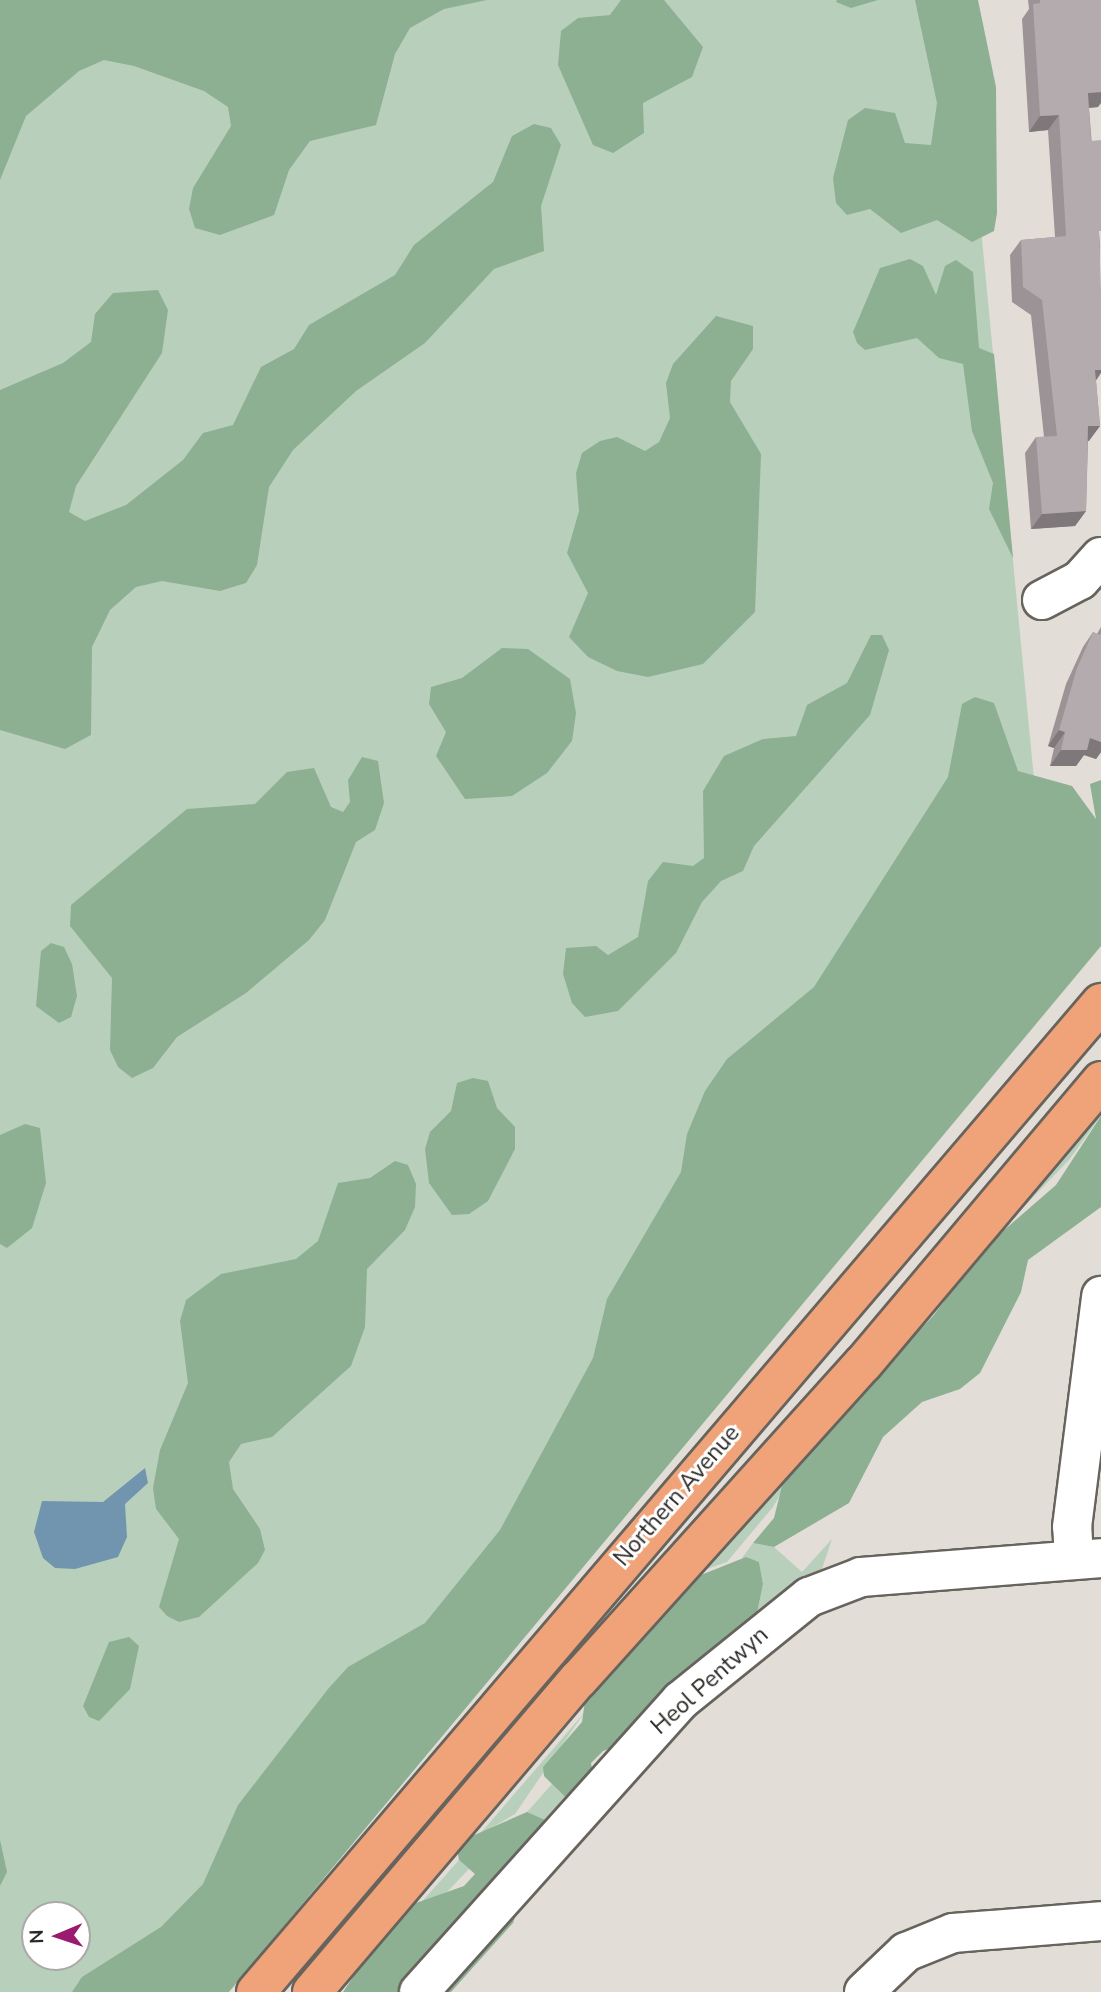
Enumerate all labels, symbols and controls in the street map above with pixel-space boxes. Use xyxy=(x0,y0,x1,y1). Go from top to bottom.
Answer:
street label: Northern Avenue xyxy=(608,1420,746,1572)
street label: Heol Pentwyn xyxy=(646,1621,774,1741)
north arrow xyxy=(21,1901,91,1971)
text: N xyxy=(24,1929,50,1944)

